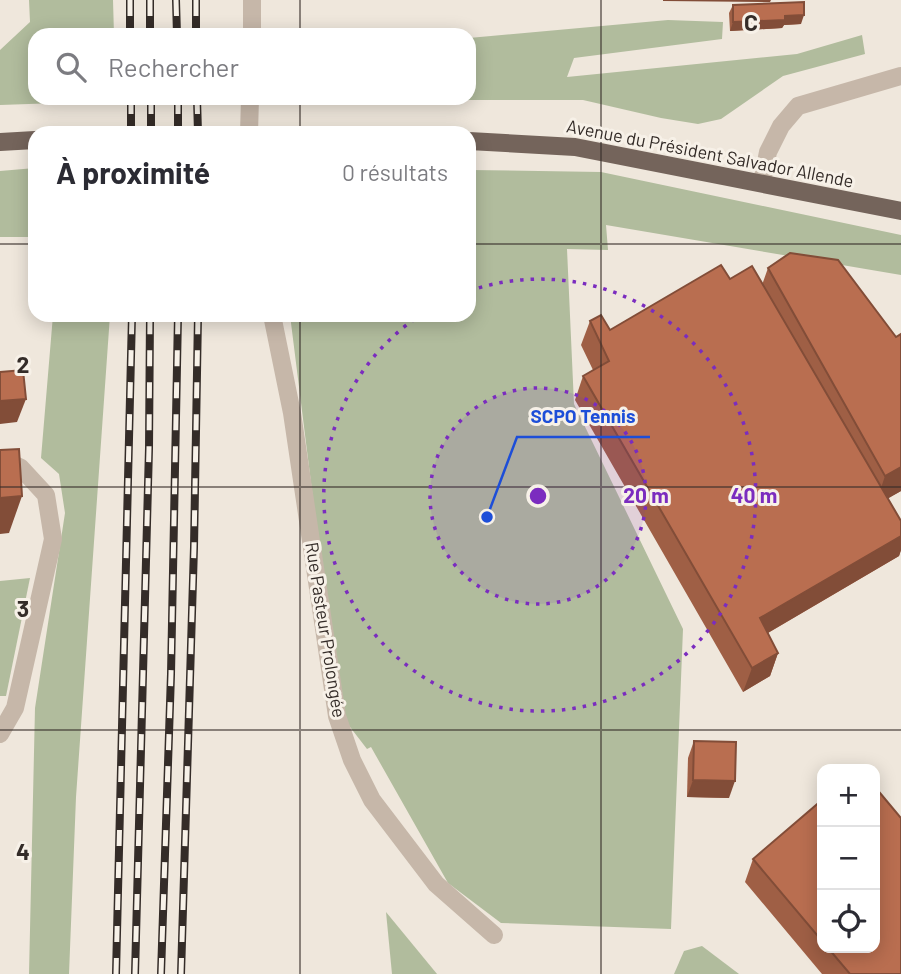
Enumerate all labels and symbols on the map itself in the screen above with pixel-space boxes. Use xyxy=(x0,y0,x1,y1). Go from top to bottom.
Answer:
text: C xyxy=(744,8,758,36)
street label: Avenue du Président Salvador Allende xyxy=(565,114,856,192)
text: 2 xyxy=(17,350,29,378)
callout: SCPO Tennis xyxy=(517,397,650,437)
text: SCPO Tennis xyxy=(531,404,635,427)
text: 20 m xyxy=(623,482,669,507)
text: 40 m xyxy=(731,482,777,507)
centre of rings xyxy=(526,484,550,508)
street label: Rue Pasteur Prolongée xyxy=(301,541,351,719)
text: 3 xyxy=(17,594,29,622)
text: 4 xyxy=(16,837,30,865)

